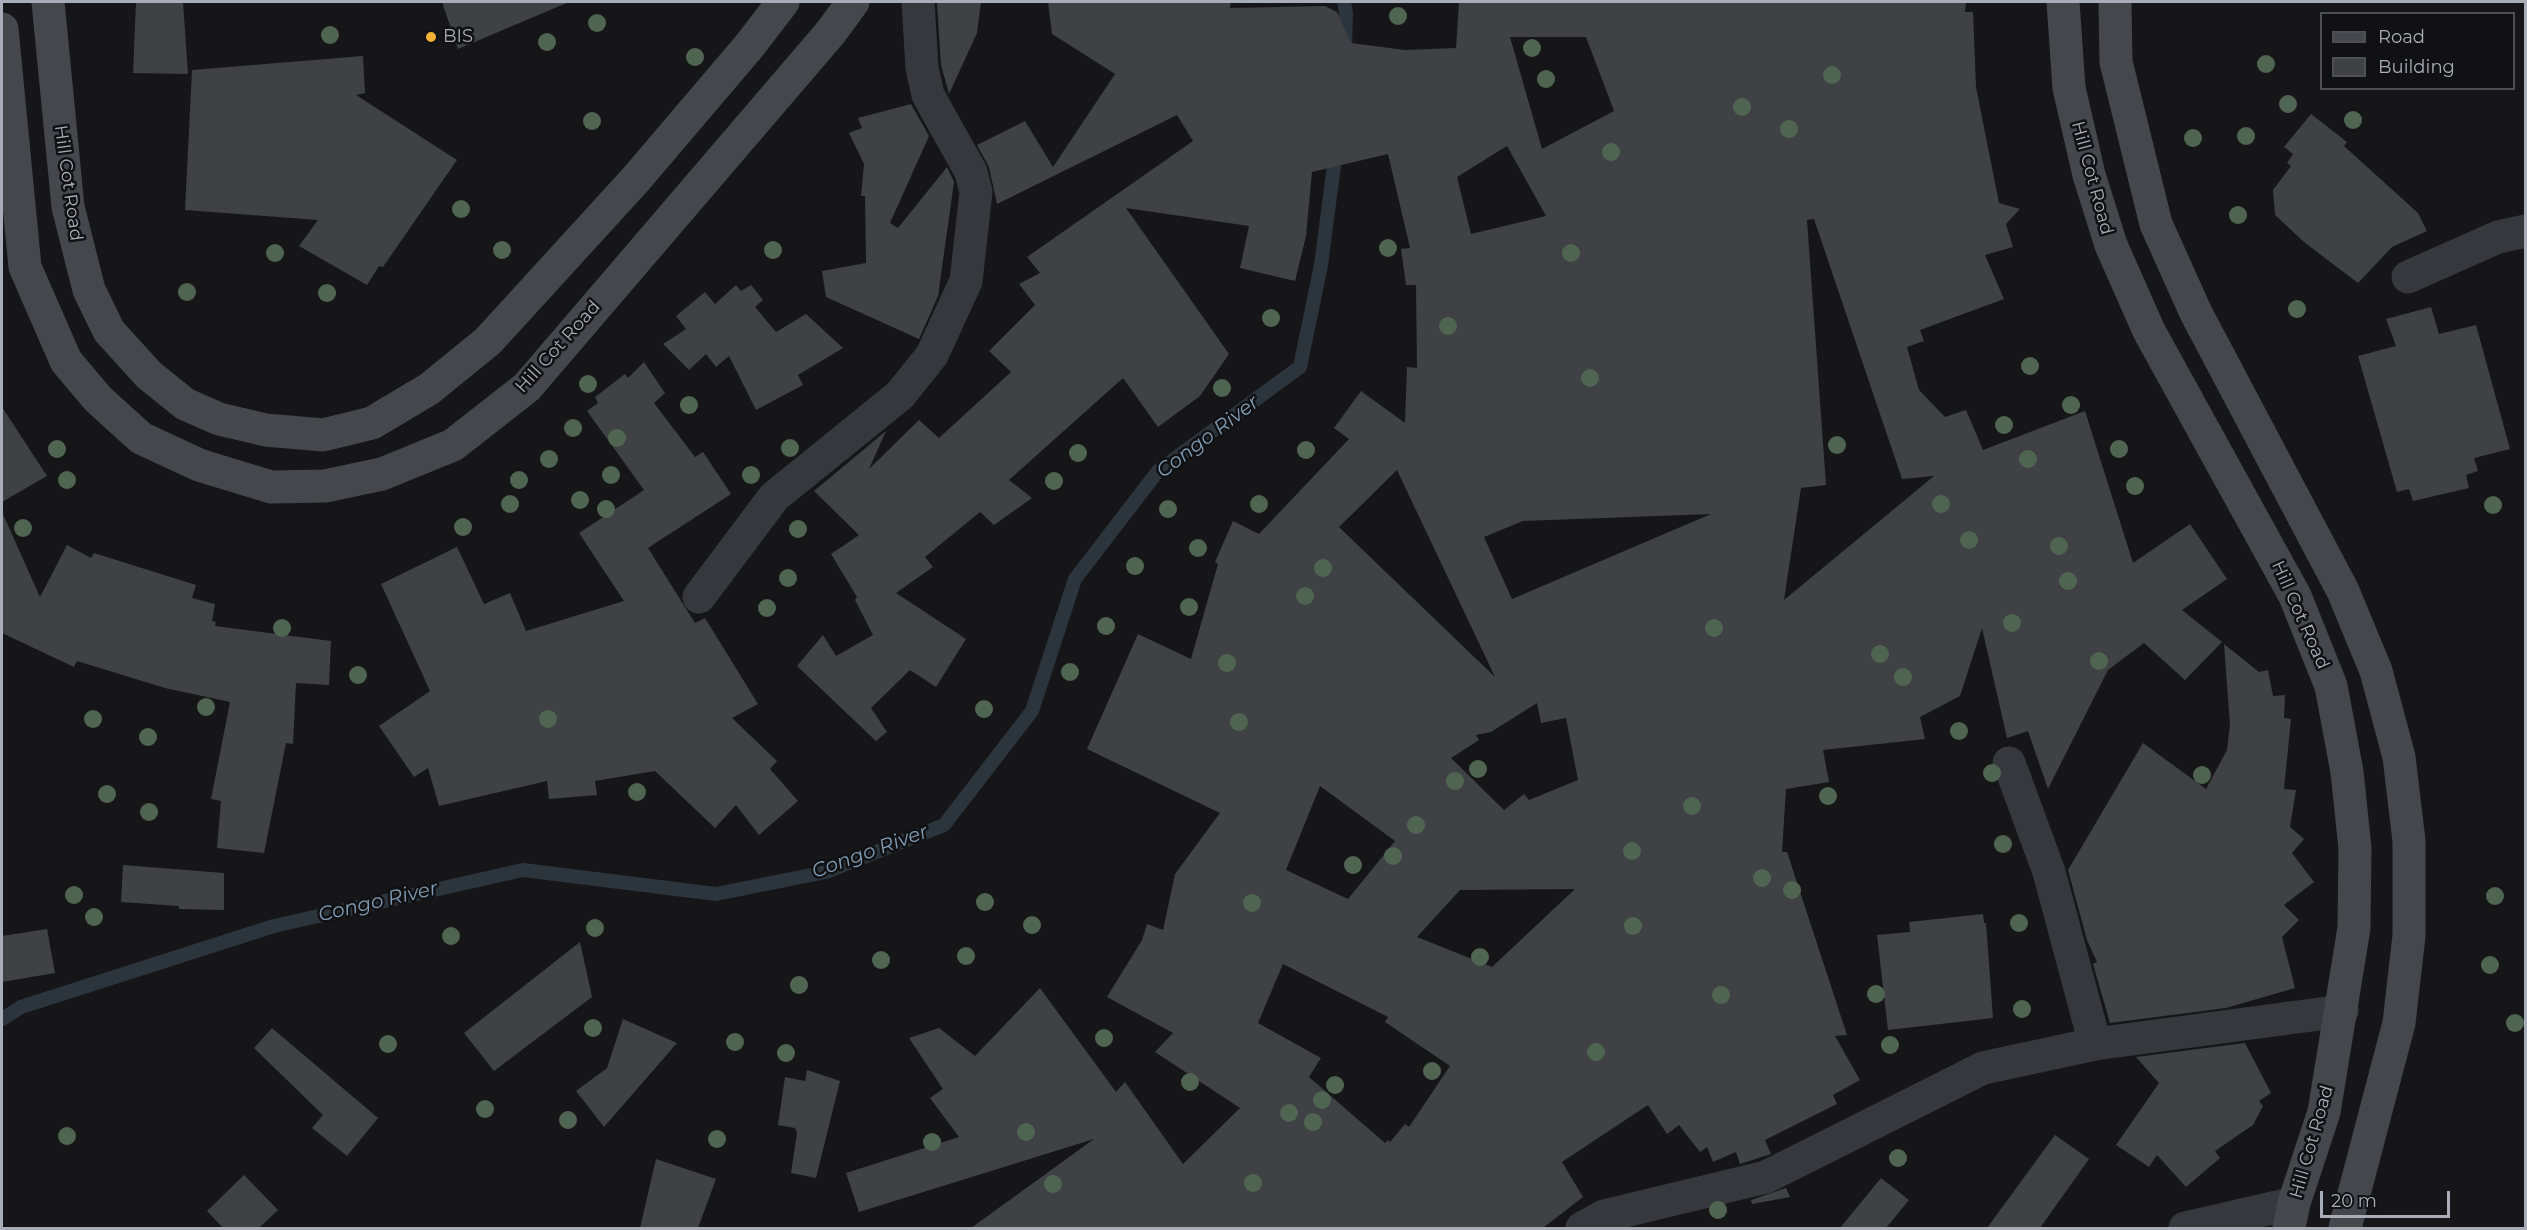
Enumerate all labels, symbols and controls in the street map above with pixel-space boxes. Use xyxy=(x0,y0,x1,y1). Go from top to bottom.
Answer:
legend xyxy=(2320,12,2515,90)
place label: BIS xyxy=(443,26,473,48)
text: Road xyxy=(2378,26,2425,48)
marker: BIS xyxy=(424,30,438,44)
text: Building xyxy=(2378,56,2455,78)
street label: Hill Cot Road xyxy=(2066,119,2118,237)
street label: Hill Cot Road xyxy=(49,124,87,242)
street label: Hill Cot Road xyxy=(511,296,605,398)
water label: Congo River xyxy=(1152,391,1264,483)
street label: Hill Cot Road xyxy=(2266,557,2334,673)
water label: Congo River xyxy=(809,820,931,884)
water label: Congo River xyxy=(316,877,440,927)
street label: Hill Cot Road xyxy=(2286,1083,2338,1201)
scale bar xyxy=(2323,1179,2454,1217)
text: 20 m xyxy=(2331,1190,2377,1212)

